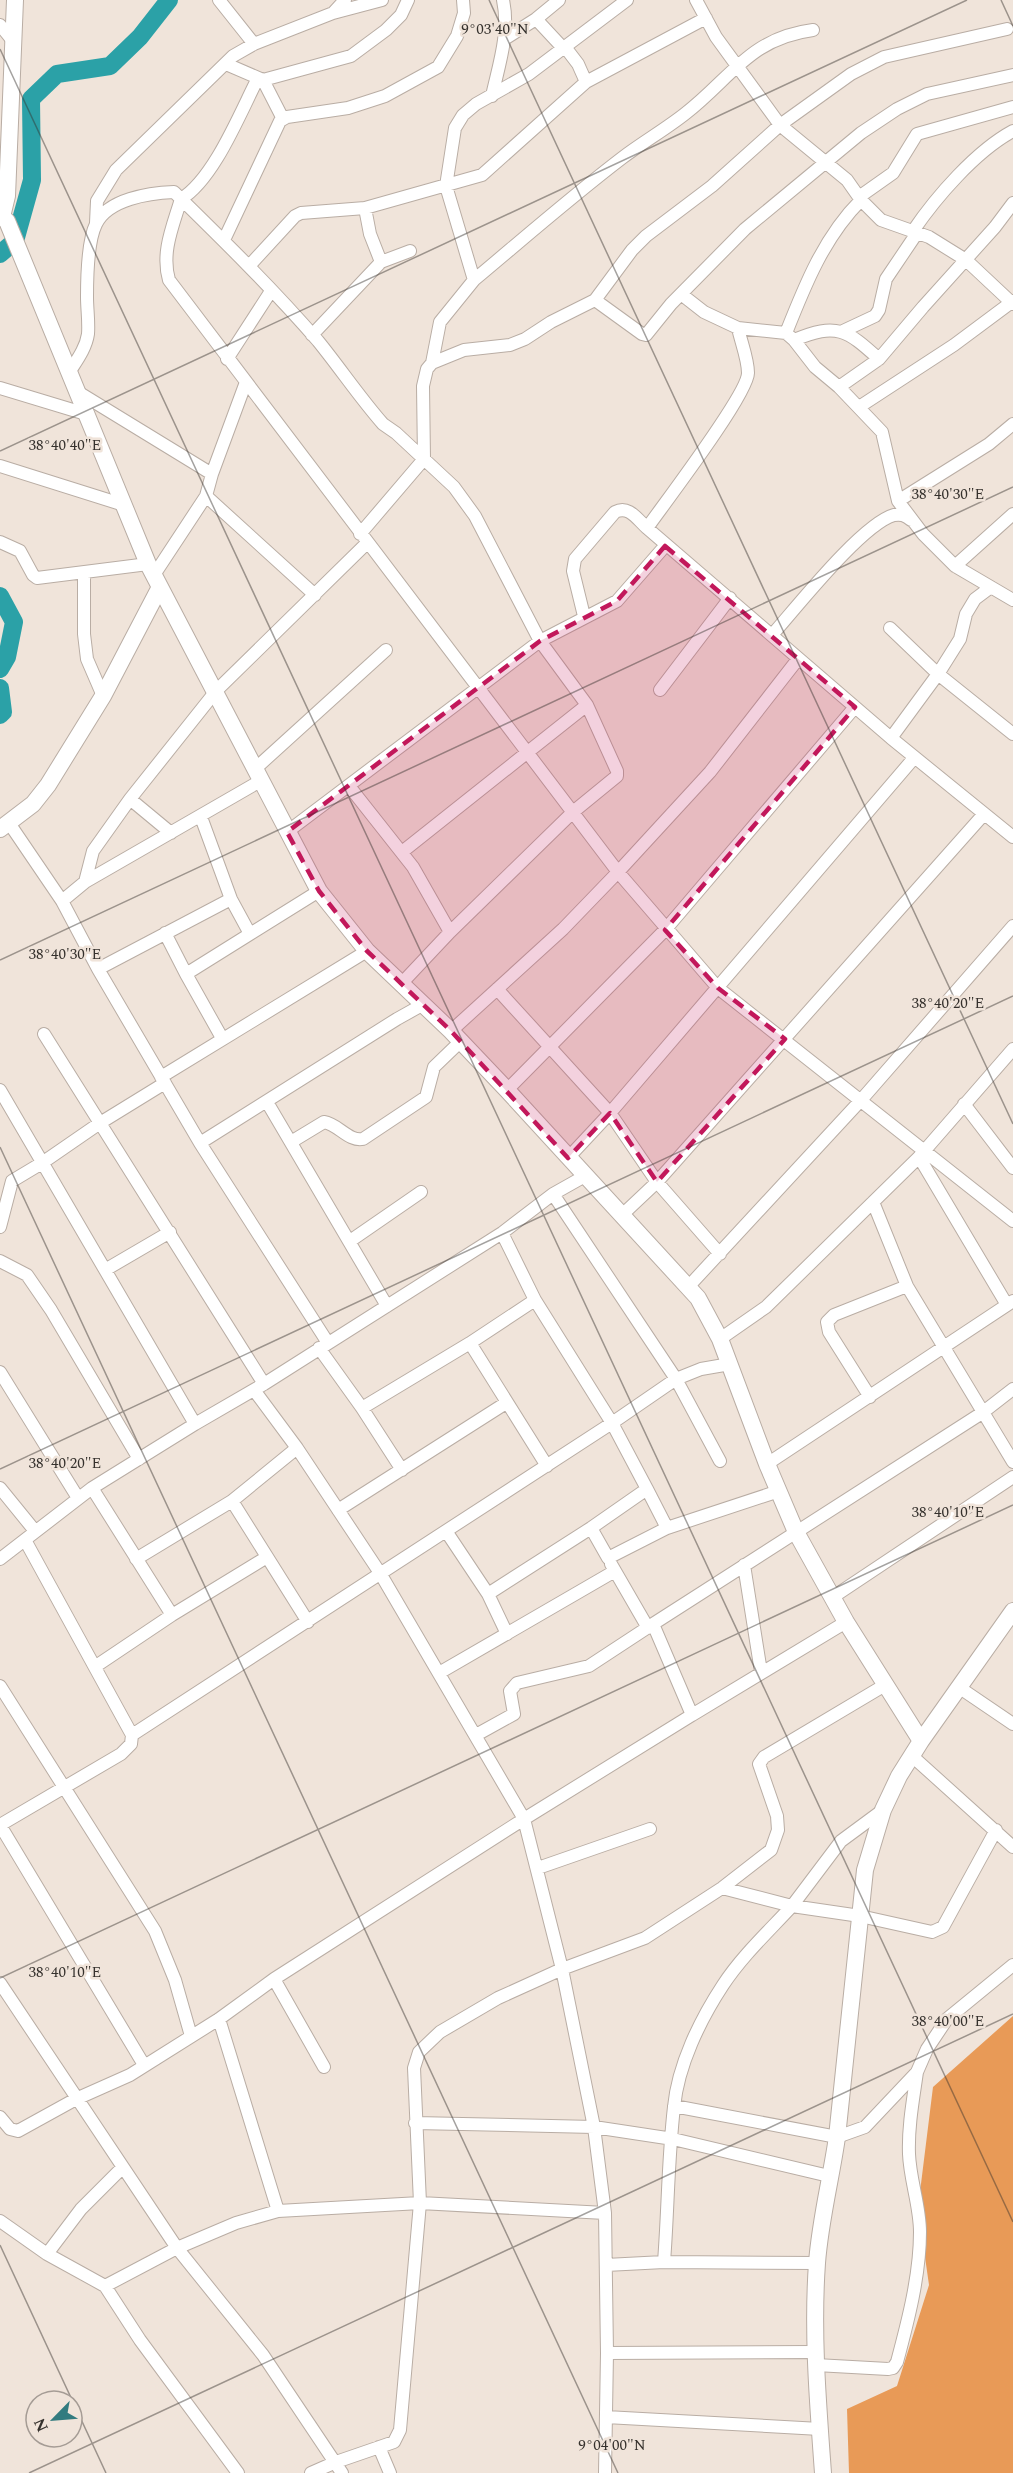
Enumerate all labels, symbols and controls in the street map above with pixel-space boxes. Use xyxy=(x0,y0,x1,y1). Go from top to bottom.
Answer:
text: 9°03'40"N xyxy=(461,18,529,41)
text: 38°40'40"E xyxy=(29,434,101,457)
text: 38°40'30"E xyxy=(912,483,984,506)
text: 38°40'30"E xyxy=(29,943,101,966)
text: 38°40'20"E xyxy=(912,992,984,1015)
text: 38°40'20"E xyxy=(29,1452,101,1475)
text: 38°40'10"E xyxy=(912,1501,984,1524)
text: 38°40'10"E xyxy=(29,1961,101,1984)
text: 38°40'00"E xyxy=(912,2010,984,2033)
north arrow xyxy=(24,2389,84,2449)
text: N xyxy=(28,2414,55,2436)
text: 9°04'00"N xyxy=(578,2434,646,2457)

